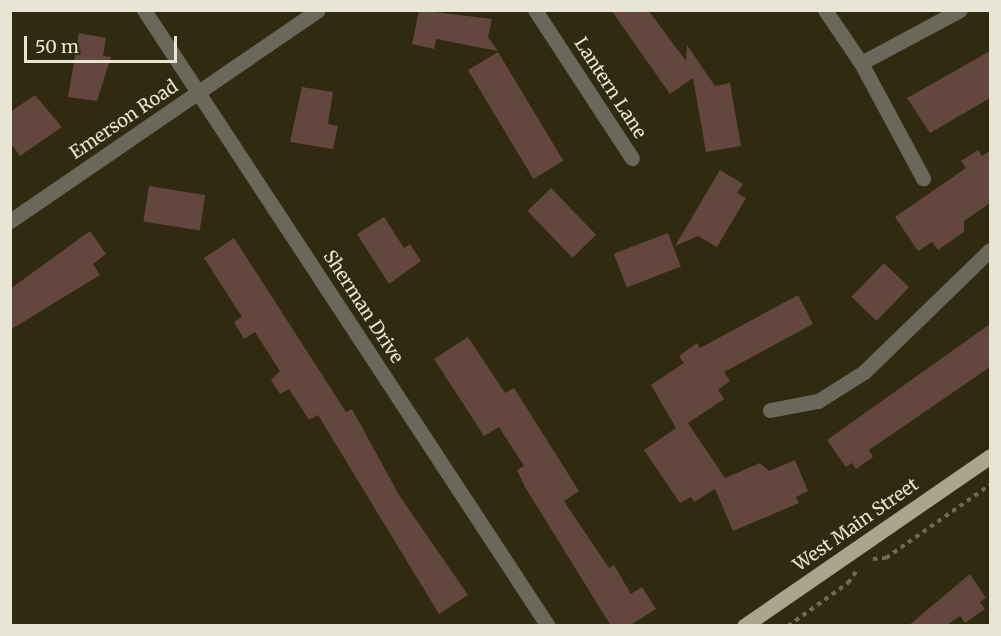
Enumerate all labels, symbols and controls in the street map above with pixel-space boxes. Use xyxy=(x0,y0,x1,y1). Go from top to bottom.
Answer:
scale bar xyxy=(27,24,180,62)
street label: Lantern Lane xyxy=(569,33,651,143)
text: 50 m xyxy=(35,35,79,58)
street label: Emerson Road xyxy=(66,76,182,164)
street label: Sherman Drive xyxy=(318,246,408,368)
street label: West Main Street xyxy=(789,474,923,576)

